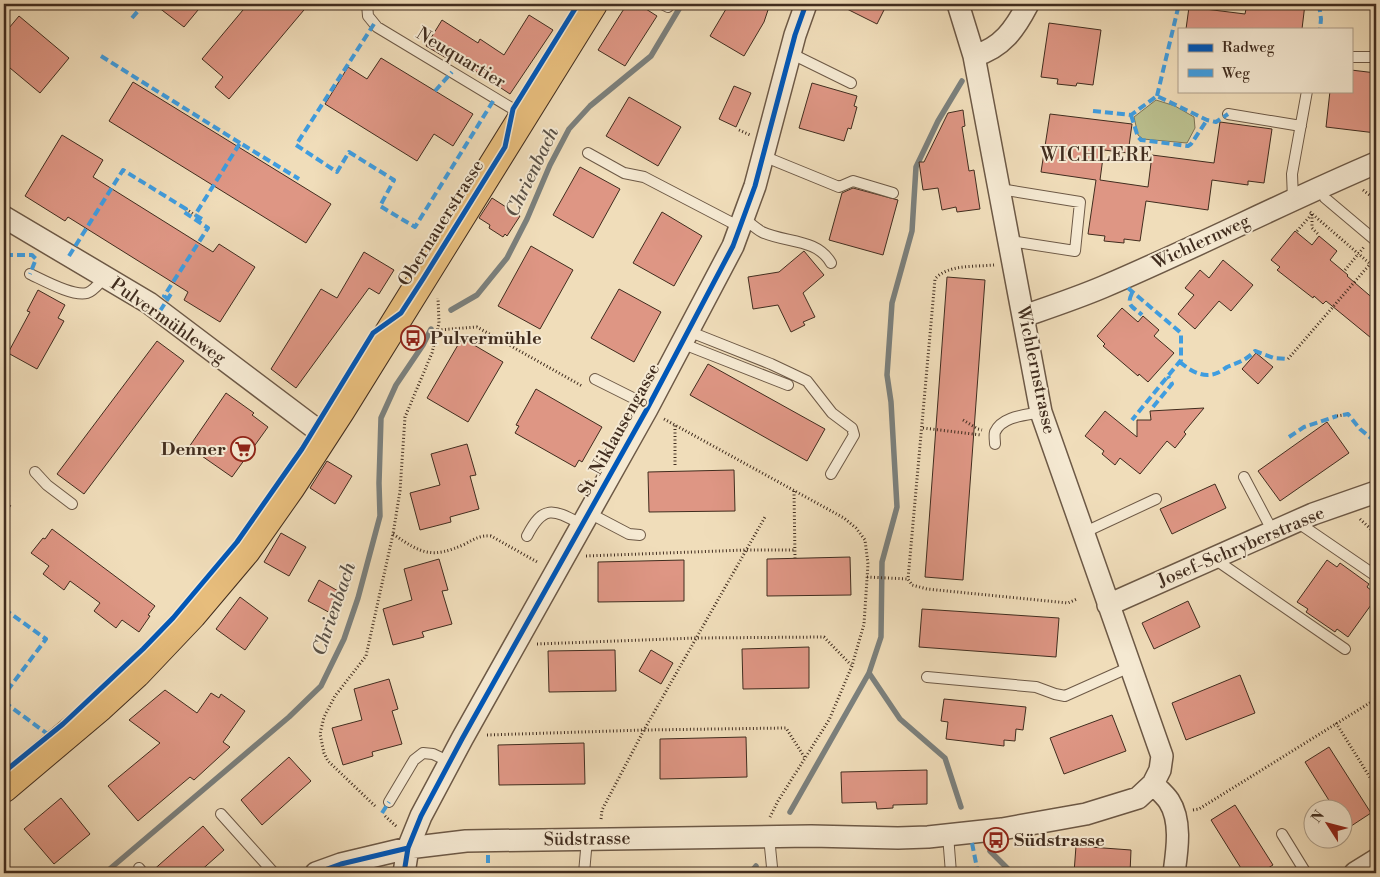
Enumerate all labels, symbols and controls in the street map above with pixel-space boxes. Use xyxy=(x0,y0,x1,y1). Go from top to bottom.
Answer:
street label: Neuquartier xyxy=(412,22,510,94)
legend xyxy=(1178,28,1352,92)
text: Radweg xyxy=(1222,38,1275,57)
text: Weg xyxy=(1221,64,1250,83)
water label: Chrienbach xyxy=(500,123,564,221)
district label: WICHLERE xyxy=(1040,143,1153,167)
street label: Obernauerstrasse xyxy=(393,156,489,290)
street label: Wichlernweg xyxy=(1148,209,1254,275)
street label: Pulvermühleweg xyxy=(106,273,231,370)
street label: Wichlernstrasse xyxy=(1011,303,1061,436)
bus stop icon: Pulvermühle xyxy=(400,325,426,351)
place label: Pulvermühle xyxy=(430,327,542,350)
street label: St. Niklausengasse xyxy=(573,359,665,501)
supermarket icon: Denner xyxy=(230,436,256,462)
place label: Denner xyxy=(161,438,226,461)
street label: Josef-Schryberstrasse xyxy=(1153,501,1328,593)
water label: Chrienbach xyxy=(307,559,361,659)
north arrow xyxy=(1302,800,1352,850)
text: N xyxy=(1308,807,1329,827)
street label: Südstrasse xyxy=(543,827,631,851)
bus stop icon: Südstrasse xyxy=(983,827,1009,853)
place label: Südstrasse xyxy=(1014,829,1105,852)

